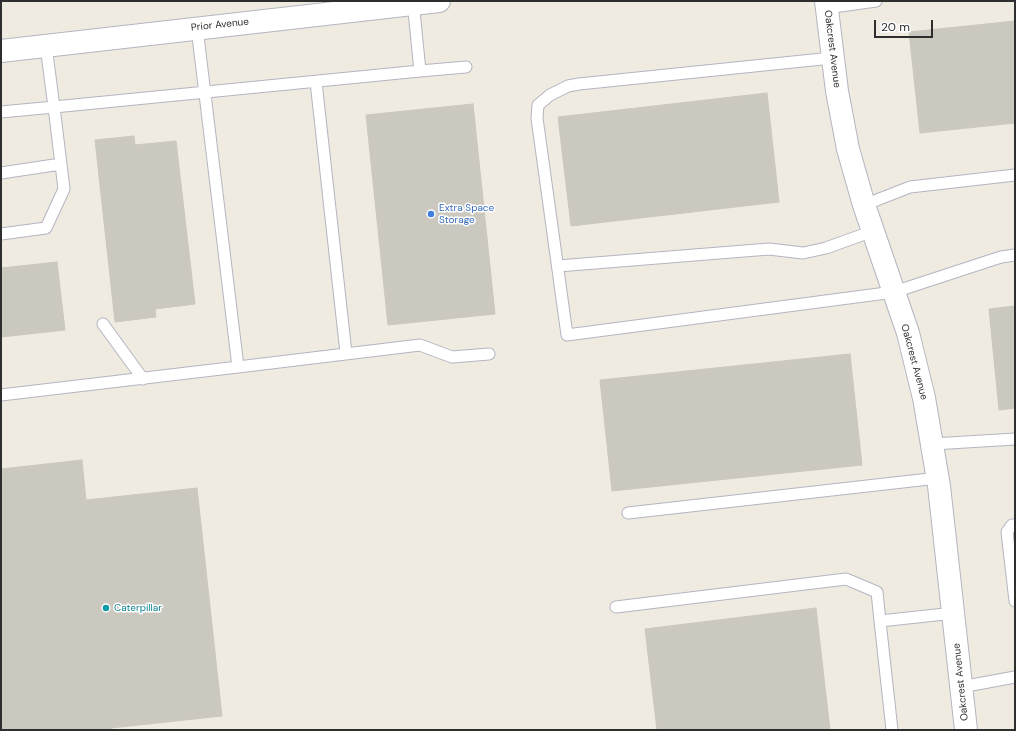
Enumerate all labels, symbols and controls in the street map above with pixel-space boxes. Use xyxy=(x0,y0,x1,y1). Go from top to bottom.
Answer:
street label: Oakcrest Avenue xyxy=(821,9,843,89)
scale bar xyxy=(876,12,935,38)
street label: Prior Avenue xyxy=(190,16,250,34)
text: 20 m xyxy=(881,19,910,35)
place label: Extra Space Storage xyxy=(439,202,494,226)
marker: Extra Space Storage xyxy=(426,209,436,219)
street label: Oakcrest Avenue xyxy=(898,323,930,401)
place label: Caterpillar xyxy=(114,602,162,614)
marker: Caterpillar xyxy=(101,603,111,613)
street label: Oakcrest Avenue xyxy=(951,643,971,721)

